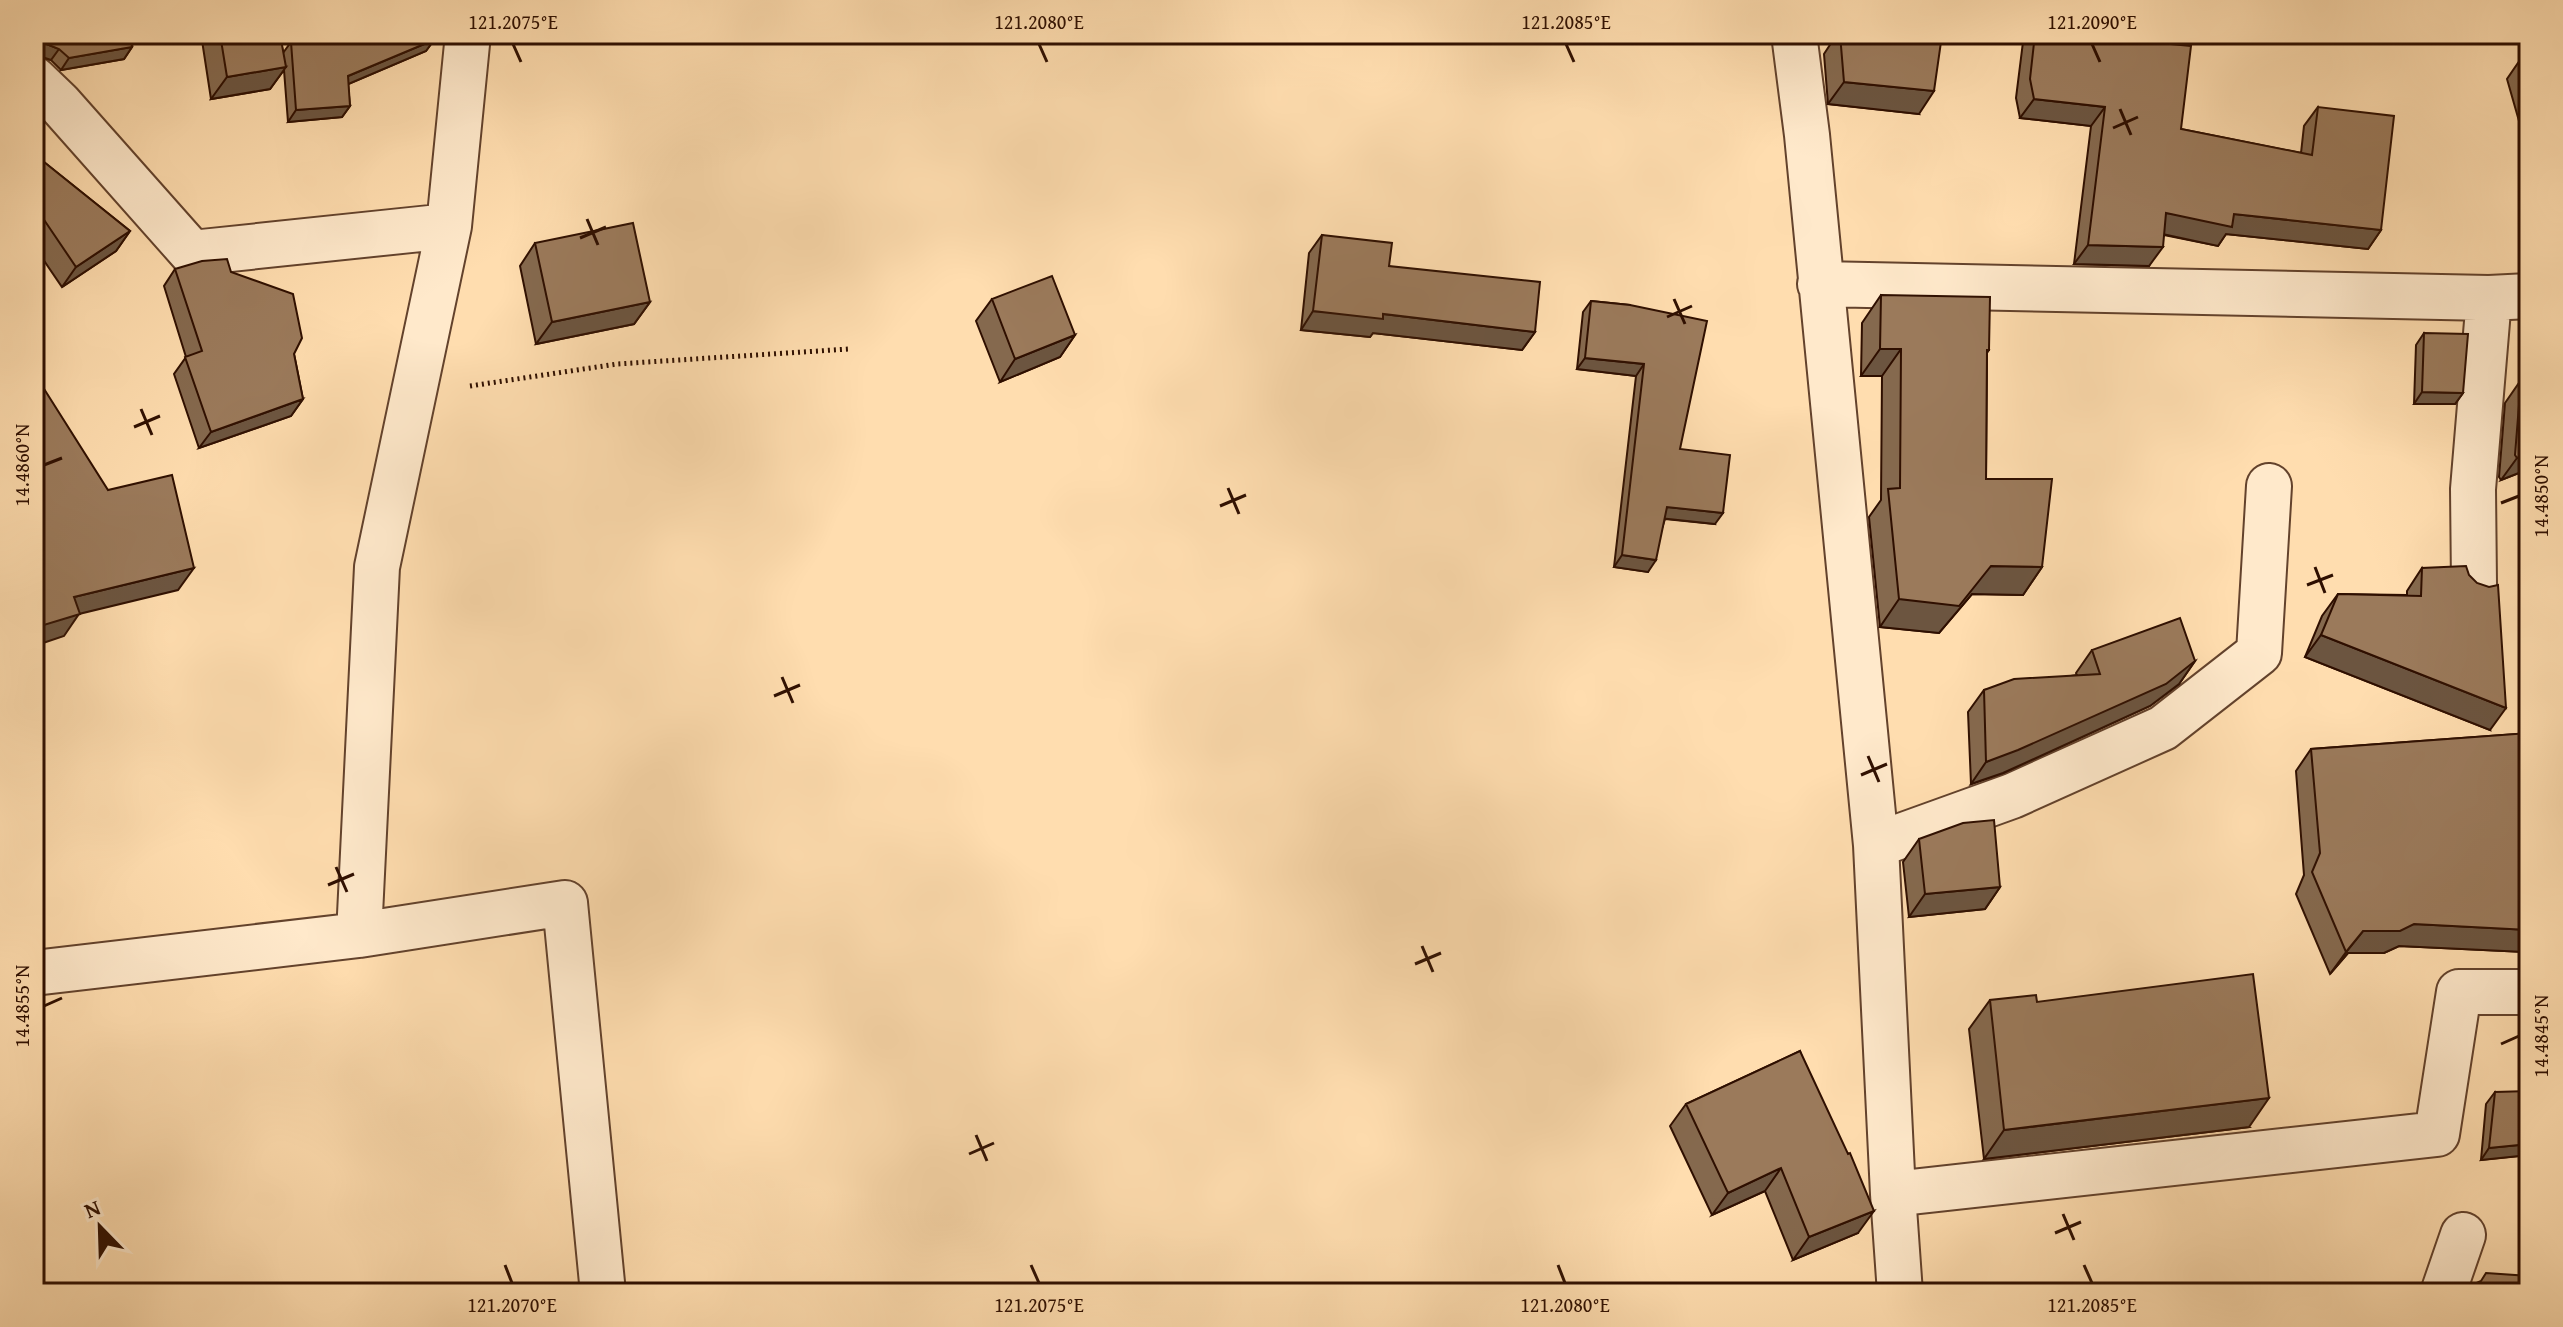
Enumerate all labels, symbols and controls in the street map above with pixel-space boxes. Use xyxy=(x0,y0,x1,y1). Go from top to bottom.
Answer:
text: 121.2075°E xyxy=(468,7,558,36)
text: 121.2080°E xyxy=(994,7,1084,36)
text: 121.2085°E xyxy=(1521,7,1611,36)
text: 121.2090°E xyxy=(2047,7,2137,36)
text: 14.4860°N xyxy=(7,424,36,506)
text: 14.4850°N xyxy=(2526,455,2555,537)
text: 14.4855°N xyxy=(7,965,36,1047)
text: 14.4845°N xyxy=(2526,995,2555,1077)
north arrow xyxy=(60,1187,140,1267)
text: N xyxy=(79,1191,105,1226)
text: 121.2070°E xyxy=(467,1290,557,1319)
text: 121.2075°E xyxy=(994,1290,1084,1319)
text: 121.2080°E xyxy=(1520,1290,1610,1319)
text: 121.2085°E xyxy=(2047,1290,2137,1319)

